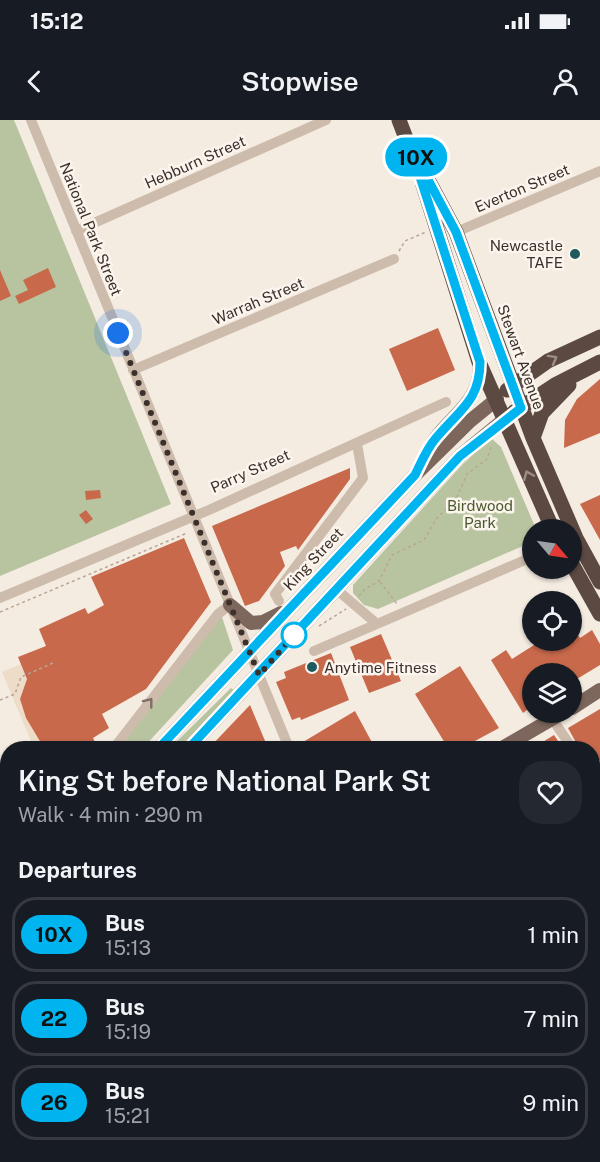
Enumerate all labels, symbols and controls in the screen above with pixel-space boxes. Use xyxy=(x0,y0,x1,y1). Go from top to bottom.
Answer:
text: 15:12 xyxy=(30,8,84,34)
icon: back xyxy=(18,65,51,98)
text: Stopwise xyxy=(241,65,359,97)
icon: person xyxy=(549,65,582,98)
street label: Hebburn Street xyxy=(142,132,248,192)
line badge: 10X xyxy=(382,138,450,177)
text: 10X xyxy=(397,145,435,170)
street label: National Park Street xyxy=(57,160,126,298)
street label: Everton Street xyxy=(472,160,572,216)
place label: Newcastle TAFE xyxy=(490,237,563,271)
marker: Newcastle TAFE xyxy=(568,247,582,261)
street label: Warrah Street xyxy=(210,274,306,328)
street label: Stewart Avenue xyxy=(494,302,548,412)
your location xyxy=(103,318,133,348)
one-way arrow xyxy=(547,355,557,366)
street label: Parry Street xyxy=(208,446,292,496)
one-way arrow xyxy=(523,470,535,481)
park label: Birdwood Park xyxy=(447,497,513,531)
north arrow xyxy=(522,519,582,579)
map controls xyxy=(522,519,582,723)
street label: King Street xyxy=(280,524,346,594)
button: locate xyxy=(522,591,582,651)
unlabelled marker xyxy=(281,622,307,648)
place label: Anytime Fitness xyxy=(324,659,437,676)
marker: Anytime Fitness xyxy=(305,660,319,674)
button: layers xyxy=(522,663,582,723)
one-way arrow xyxy=(142,698,153,709)
button: heart xyxy=(519,761,582,824)
text: King St before National Park St xyxy=(18,764,431,797)
text: Walk · 4 min · 290 m xyxy=(18,803,203,827)
text: Departures xyxy=(18,857,137,883)
text: Bus xyxy=(105,910,145,936)
text: 10X xyxy=(35,922,73,947)
text: 1 min xyxy=(527,922,579,948)
text: 15:13 xyxy=(105,936,151,960)
text: Bus xyxy=(105,994,145,1020)
text: 22 xyxy=(41,1006,67,1031)
text: 7 min xyxy=(523,1006,579,1032)
text: 15:19 xyxy=(105,1020,151,1044)
text: Bus xyxy=(105,1078,145,1104)
text: 26 xyxy=(40,1090,68,1115)
text: 9 min xyxy=(523,1090,579,1116)
text: 15:21 xyxy=(105,1104,151,1128)

